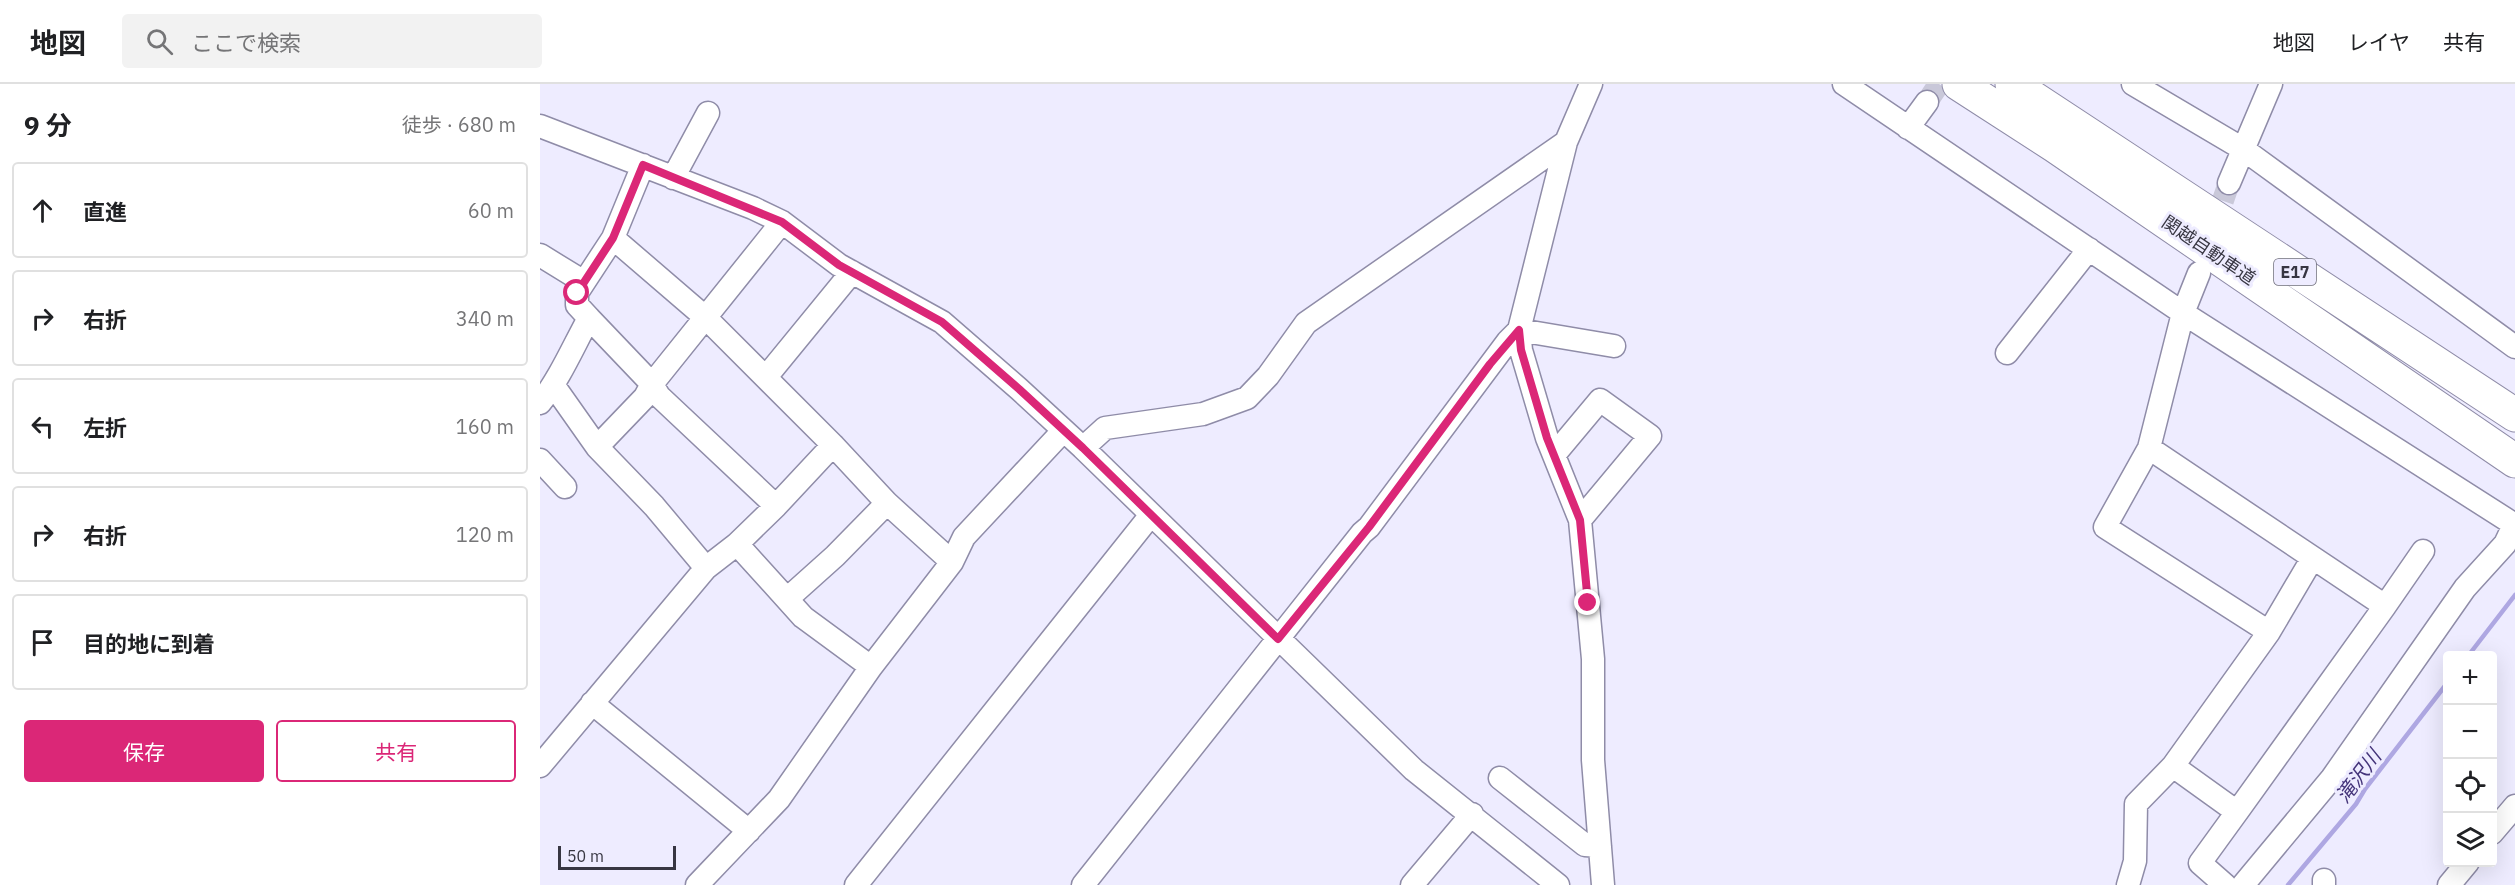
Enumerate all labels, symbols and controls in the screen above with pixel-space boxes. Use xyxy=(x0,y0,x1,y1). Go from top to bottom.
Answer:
search box xyxy=(122,14,542,68)
text: 地図 xyxy=(30,24,86,61)
icon: search xyxy=(143,25,176,58)
text: ここで検索 xyxy=(191,28,301,57)
text: 地図 xyxy=(2273,28,2315,56)
text: レイヤ xyxy=(2348,28,2410,56)
text: 共有 xyxy=(2443,28,2485,56)
text: 9 分 xyxy=(24,108,72,142)
text: 徒歩 · 680 m xyxy=(402,111,516,138)
icon: ahead xyxy=(26,194,59,227)
text: 直進 xyxy=(83,197,127,226)
text: 60 m xyxy=(468,197,514,224)
street label: 関越自動車道 xyxy=(2158,210,2260,290)
road number: E17 xyxy=(2274,259,2316,285)
route start xyxy=(563,279,589,305)
icon: right xyxy=(26,302,59,335)
text: 右折 xyxy=(83,305,127,334)
text: 340 m xyxy=(456,305,514,332)
icon: left xyxy=(26,410,59,443)
text: 左折 xyxy=(83,413,127,442)
text: 160 m xyxy=(456,413,514,440)
icon: right xyxy=(26,518,59,551)
text: 右折 xyxy=(83,521,127,550)
text: 120 m xyxy=(456,521,514,548)
route end xyxy=(1574,589,1600,615)
icon: arrive xyxy=(26,626,59,659)
text: 目的地に到着 xyxy=(83,629,215,658)
map controls xyxy=(2443,651,2497,867)
button: + xyxy=(2443,651,2497,705)
button: − xyxy=(2443,705,2497,759)
button: 保存 xyxy=(24,720,264,782)
button: 共有 xyxy=(276,720,516,782)
water label: 滝沢川 xyxy=(2329,742,2388,808)
button: locate xyxy=(2443,759,2497,813)
button: layers xyxy=(2443,813,2497,867)
scale bar xyxy=(558,843,676,870)
text: 50 m xyxy=(567,846,604,866)

